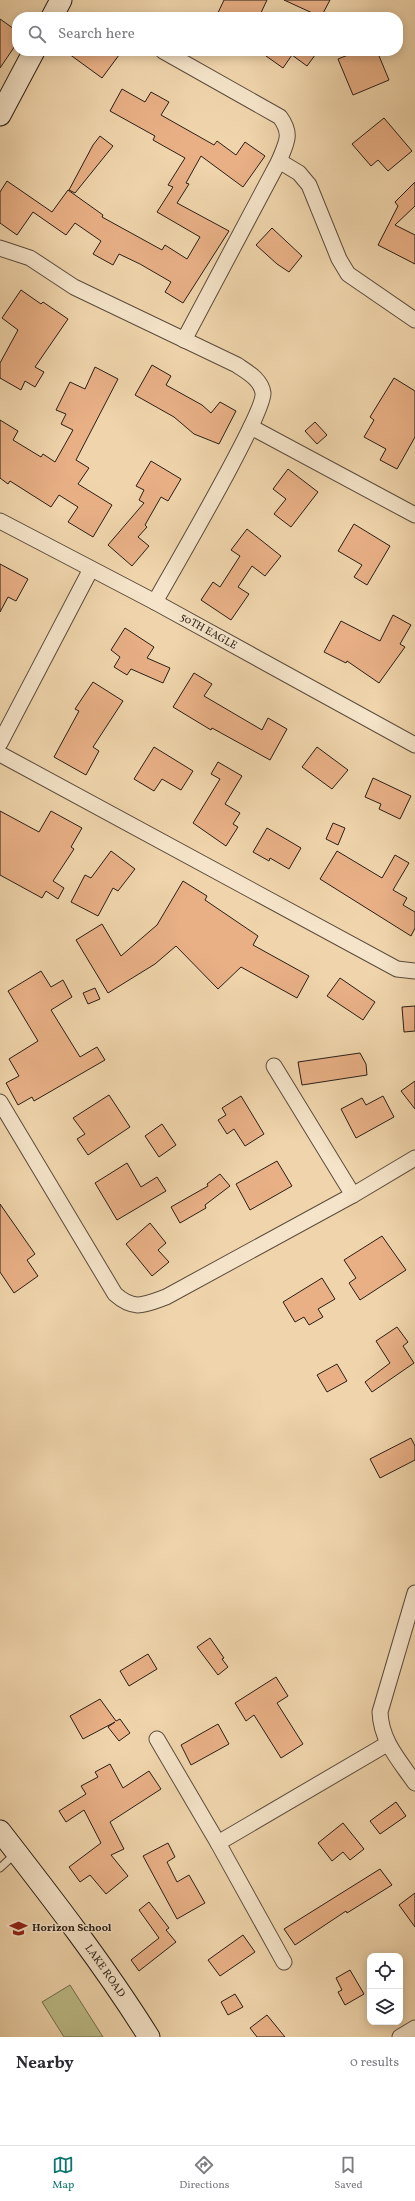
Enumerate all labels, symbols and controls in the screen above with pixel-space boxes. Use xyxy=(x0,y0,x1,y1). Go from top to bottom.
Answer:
search box xyxy=(12,12,403,56)
icon: search xyxy=(26,23,48,45)
text: Search here xyxy=(58,24,135,45)
street label: 50TH EAGLE xyxy=(177,610,240,653)
school or university icon: Horizon School xyxy=(9,1918,29,1938)
place label: Horizon School xyxy=(32,1921,112,1936)
street label: LAKE ROAD xyxy=(81,1942,129,2000)
map controls xyxy=(367,1953,403,2025)
button: locate xyxy=(367,1953,403,1989)
button: layers xyxy=(367,1989,403,2025)
text: Nearby xyxy=(16,2052,74,2075)
text: 0 results xyxy=(350,2054,399,2072)
tab: Map xyxy=(52,2154,74,2193)
tab: Directions xyxy=(179,2154,230,2193)
tab: Saved xyxy=(334,2154,363,2193)

